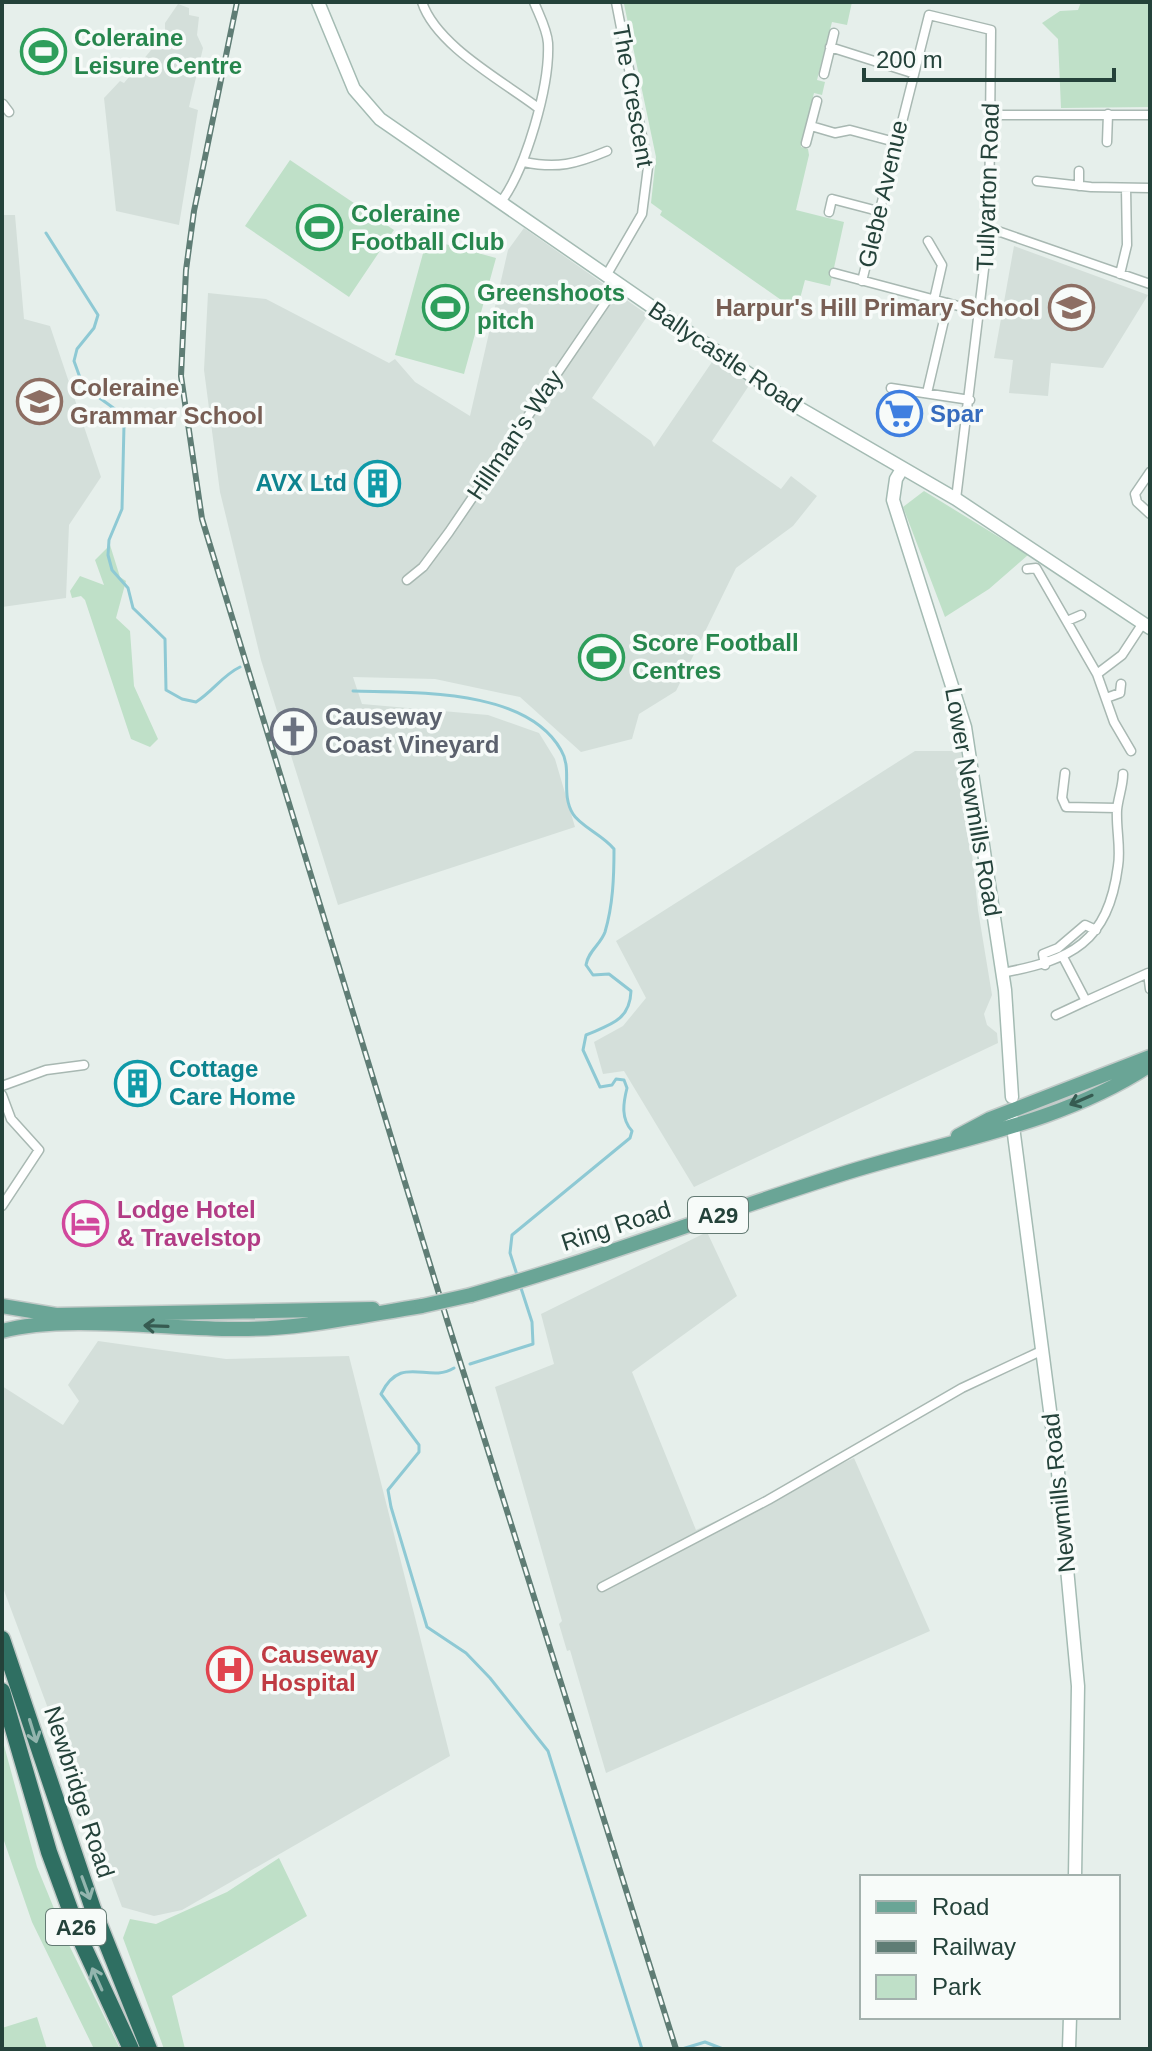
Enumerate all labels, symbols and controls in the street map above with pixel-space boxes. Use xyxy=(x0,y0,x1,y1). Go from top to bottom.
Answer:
street label: The Crescent xyxy=(608,23,659,170)
place label: Coleraine Leisure Centre xyxy=(74,24,242,79)
sports icon: Coleraine Leisure Centre xyxy=(19,28,67,76)
scale bar xyxy=(864,32,1114,82)
text: 200 m xyxy=(876,46,943,73)
street label: Tullyarton Road xyxy=(971,102,1004,272)
street label: Glebe Avenue xyxy=(852,118,913,270)
place label: Coleraine Football Club xyxy=(351,200,504,255)
sports icon: Coleraine Football Club xyxy=(296,204,344,252)
place label: Greenshoots pitch xyxy=(477,279,625,334)
sports icon: Greenshoots pitch xyxy=(422,283,470,331)
school or university icon: Harpur's Hill Primary School xyxy=(1047,284,1095,332)
place label: Harpur's Hill Primary School xyxy=(716,294,1040,321)
street label: Ballycastle Road xyxy=(644,295,807,418)
street label: Hillman's Way xyxy=(461,365,568,505)
place label: Coleraine Grammar School xyxy=(70,374,263,429)
school or university icon: Coleraine Grammar School xyxy=(15,378,63,426)
supermarket icon: Spar xyxy=(875,390,923,438)
place label: Spar xyxy=(930,400,983,427)
building icon: AVX Ltd xyxy=(354,459,402,507)
place label: AVX Ltd xyxy=(255,469,347,496)
place label: Score Football Centres xyxy=(632,629,799,684)
sports icon: Score Football Centres xyxy=(577,633,625,681)
street label: Lower Newmills Road xyxy=(940,685,1007,919)
place label: Causeway Coast Vineyard xyxy=(325,703,499,758)
church icon: Causeway Coast Vineyard xyxy=(270,707,318,755)
place label: Cottage Care Home xyxy=(169,1055,296,1110)
building icon: Cottage Care Home xyxy=(114,1059,162,1107)
one-way arrow xyxy=(1069,1094,1093,1109)
street label: Ring Road xyxy=(558,1195,674,1256)
place label: Lodge Hotel & Travelstop xyxy=(117,1196,261,1251)
road number: A29 xyxy=(688,1197,748,1233)
hotel icon: Lodge Hotel & Travelstop xyxy=(62,1200,110,1248)
one-way arrow xyxy=(143,1319,170,1334)
street label: Newmills Road xyxy=(1037,1412,1080,1574)
place label: Causeway Hospital xyxy=(261,1641,379,1696)
hospital icon: Causeway Hospital xyxy=(206,1645,254,1693)
street label: Newbridge Road xyxy=(39,1703,120,1881)
one-way arrow xyxy=(26,1717,41,1743)
one-way arrow xyxy=(79,1875,94,1900)
legend xyxy=(860,1875,1120,2019)
text: Road xyxy=(932,1893,989,1920)
road number: A26 xyxy=(46,1909,106,1945)
text: Railway xyxy=(932,1933,1016,1960)
one-way arrow xyxy=(89,1967,104,1991)
text: Park xyxy=(932,1973,982,2000)

